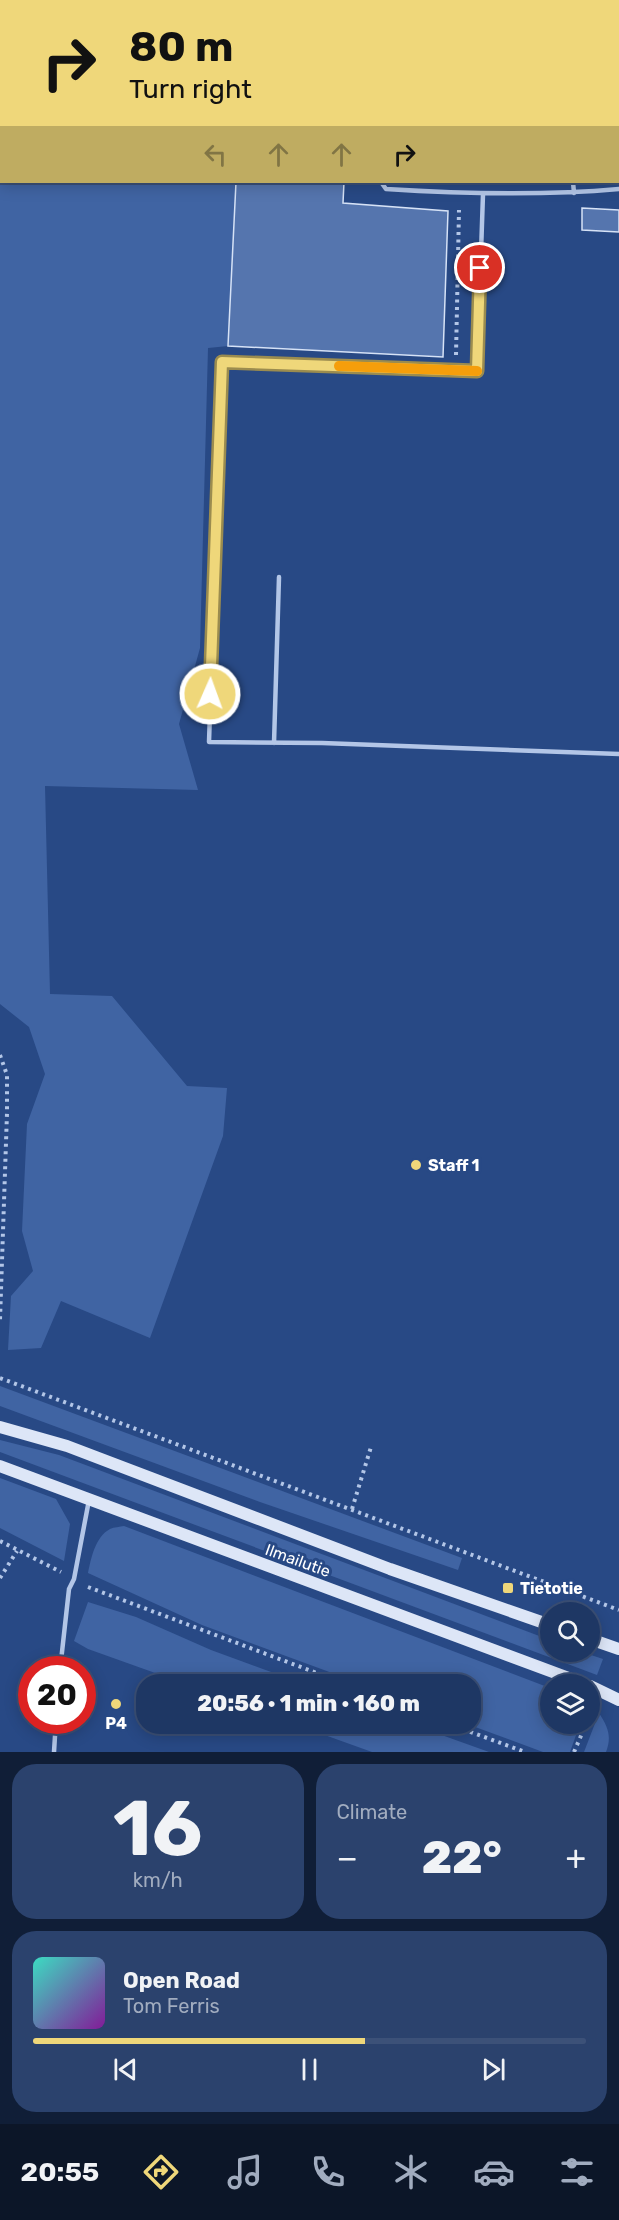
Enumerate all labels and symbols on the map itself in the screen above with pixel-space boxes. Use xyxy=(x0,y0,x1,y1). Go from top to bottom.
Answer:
pin xyxy=(454,242,505,293)
position arrow xyxy=(178,662,242,726)
place label: Staff 1 xyxy=(428,1156,479,1175)
marker: Staff 1 xyxy=(409,1158,423,1172)
street label: Ilmailutie xyxy=(263,1540,333,1581)
place label: Tietotie xyxy=(520,1579,583,1598)
marker: Tietotie xyxy=(501,1581,515,1595)
speed limit sign: 20 xyxy=(18,1656,96,1734)
marker: P4 xyxy=(109,1697,123,1711)
place label: P4 xyxy=(105,1714,127,1733)

